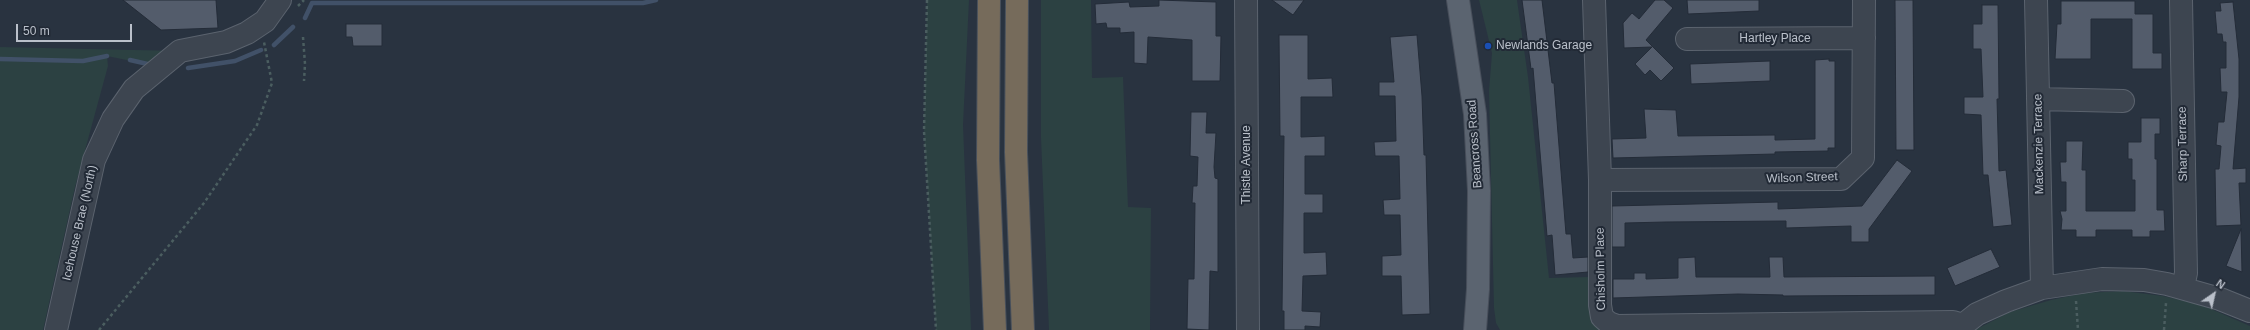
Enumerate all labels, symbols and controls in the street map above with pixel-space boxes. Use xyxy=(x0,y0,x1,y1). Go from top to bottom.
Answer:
scale bar xyxy=(18,16,134,42)
text: 50 m xyxy=(23,24,50,38)
street label: Hartley Place xyxy=(1739,32,1811,46)
place label: Newlands Garage xyxy=(1496,39,1592,53)
marker: Newlands Garage xyxy=(1483,41,1493,51)
street label: Mackenzie Terrace xyxy=(2031,94,2047,194)
street label: Beancross Road xyxy=(1465,99,1485,189)
street label: Sharp Terrace xyxy=(2175,106,2191,182)
street label: Thistle Avenue xyxy=(1240,125,1254,205)
street label: Icehouse Brae (North) xyxy=(60,164,100,282)
street label: Wilson Street xyxy=(1766,170,1838,186)
street label: Chisholm Place xyxy=(1593,227,1609,311)
north arrow xyxy=(2194,274,2234,314)
text: N xyxy=(2214,277,2227,291)

